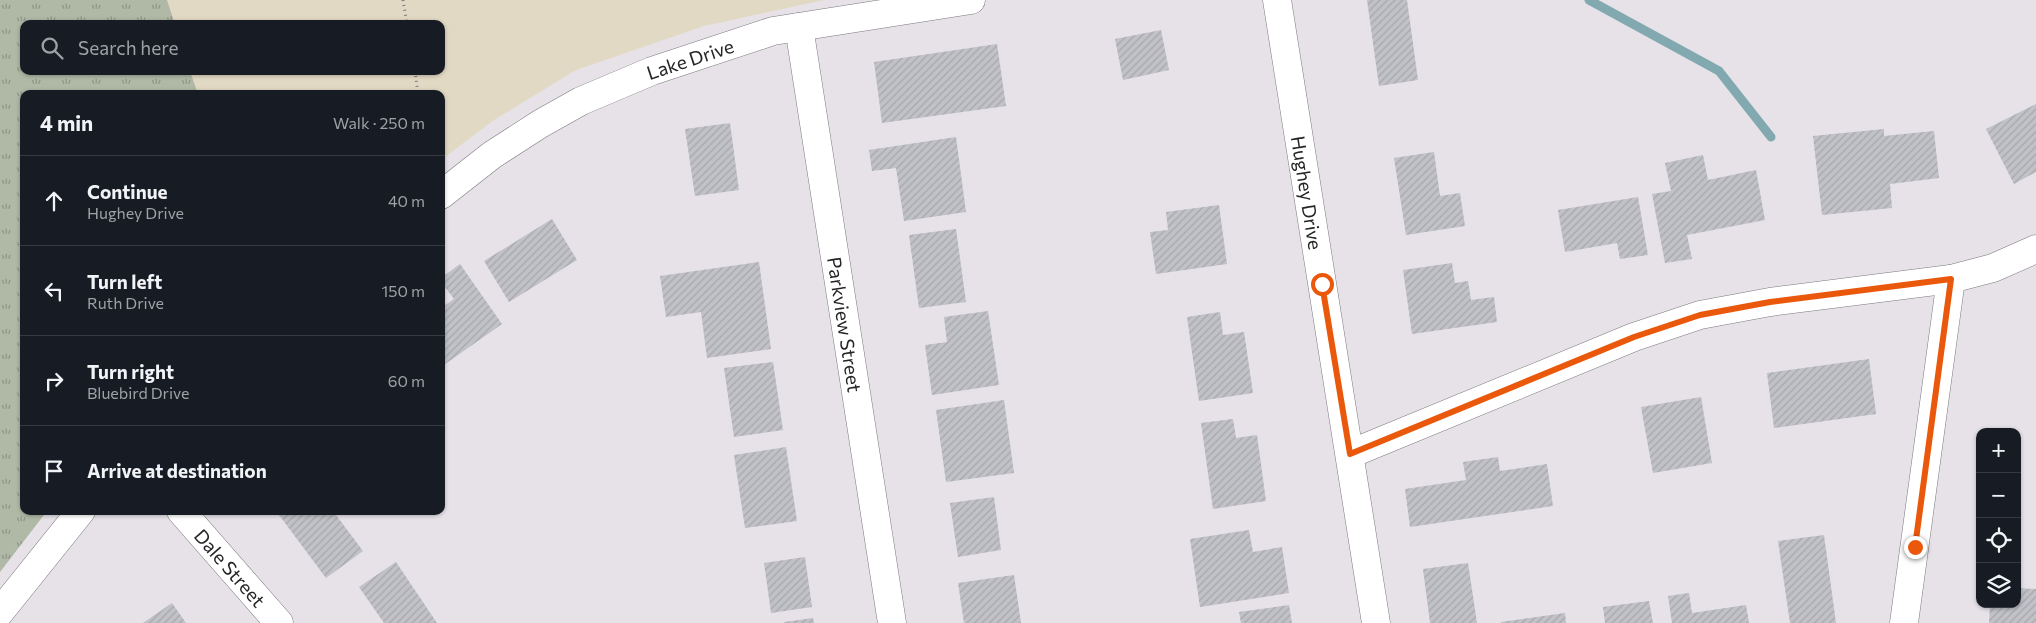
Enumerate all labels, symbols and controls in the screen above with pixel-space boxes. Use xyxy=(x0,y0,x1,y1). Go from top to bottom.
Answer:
search box xyxy=(20,20,445,75)
street label: Lake Drive xyxy=(643,33,736,84)
icon: search xyxy=(38,34,66,62)
text: Search here xyxy=(78,36,178,59)
text: 4 min xyxy=(40,110,93,135)
text: Walk · 250 m xyxy=(333,113,425,132)
street label: Hughey Drive xyxy=(1287,134,1328,251)
text: Continue xyxy=(87,180,167,203)
icon: ahead xyxy=(40,187,68,215)
text: 40 m xyxy=(388,191,425,210)
text: Hughey Drive xyxy=(87,203,184,222)
street label: Parkview Street xyxy=(823,255,867,394)
text: Turn left xyxy=(87,270,162,293)
route start xyxy=(1311,273,1334,296)
icon: left xyxy=(40,277,68,305)
text: 150 m xyxy=(382,281,425,300)
text: Ruth Drive xyxy=(87,293,164,312)
text: Turn right xyxy=(87,360,174,383)
icon: right xyxy=(40,367,68,395)
text: 60 m xyxy=(388,371,425,390)
text: Bluebird Drive xyxy=(87,383,189,402)
map controls xyxy=(1976,428,2021,608)
button: + xyxy=(1976,428,2021,473)
icon: arrive xyxy=(40,457,68,485)
text: Arrive at destination xyxy=(87,459,267,482)
button: − xyxy=(1976,473,2021,518)
button: locate xyxy=(1976,518,2021,563)
street label: Dale Street xyxy=(190,524,271,611)
route end xyxy=(1904,536,1927,559)
button: layers xyxy=(1976,563,2021,608)

